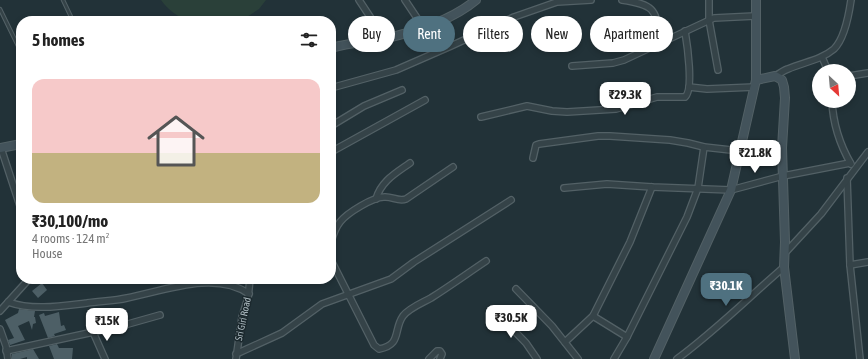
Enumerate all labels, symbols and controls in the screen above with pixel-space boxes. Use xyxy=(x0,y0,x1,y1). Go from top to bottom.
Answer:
chip: Buy xyxy=(348,16,395,52)
chip: Rent xyxy=(403,16,455,52)
chip: Filters xyxy=(463,16,523,52)
chip: New xyxy=(531,16,582,52)
chip: Apartment xyxy=(590,16,673,52)
icon: filters xyxy=(298,29,320,51)
text: 5 homes xyxy=(32,30,85,50)
north arrow xyxy=(812,64,856,108)
map controls xyxy=(812,64,856,108)
pin: ₹29.3K xyxy=(592,82,658,116)
text: ₹29.3K xyxy=(609,87,641,102)
icon: home xyxy=(140,105,212,177)
pin: ₹21.8K xyxy=(722,140,788,174)
text: ₹21.8K xyxy=(739,145,771,160)
text: ₹30,100/mo xyxy=(32,211,108,231)
text: 4 rooms · 124 m² xyxy=(32,231,109,246)
text: House xyxy=(32,246,62,261)
pin: ₹30.1K xyxy=(693,273,759,307)
text: ₹30.1K xyxy=(710,278,742,293)
street label: Sri Giri Road xyxy=(233,296,253,342)
pin: ₹30.5K xyxy=(478,305,544,339)
pin: ₹15K xyxy=(83,308,131,342)
text: ₹30.5K xyxy=(495,310,527,325)
text: ₹15K xyxy=(95,313,119,328)

